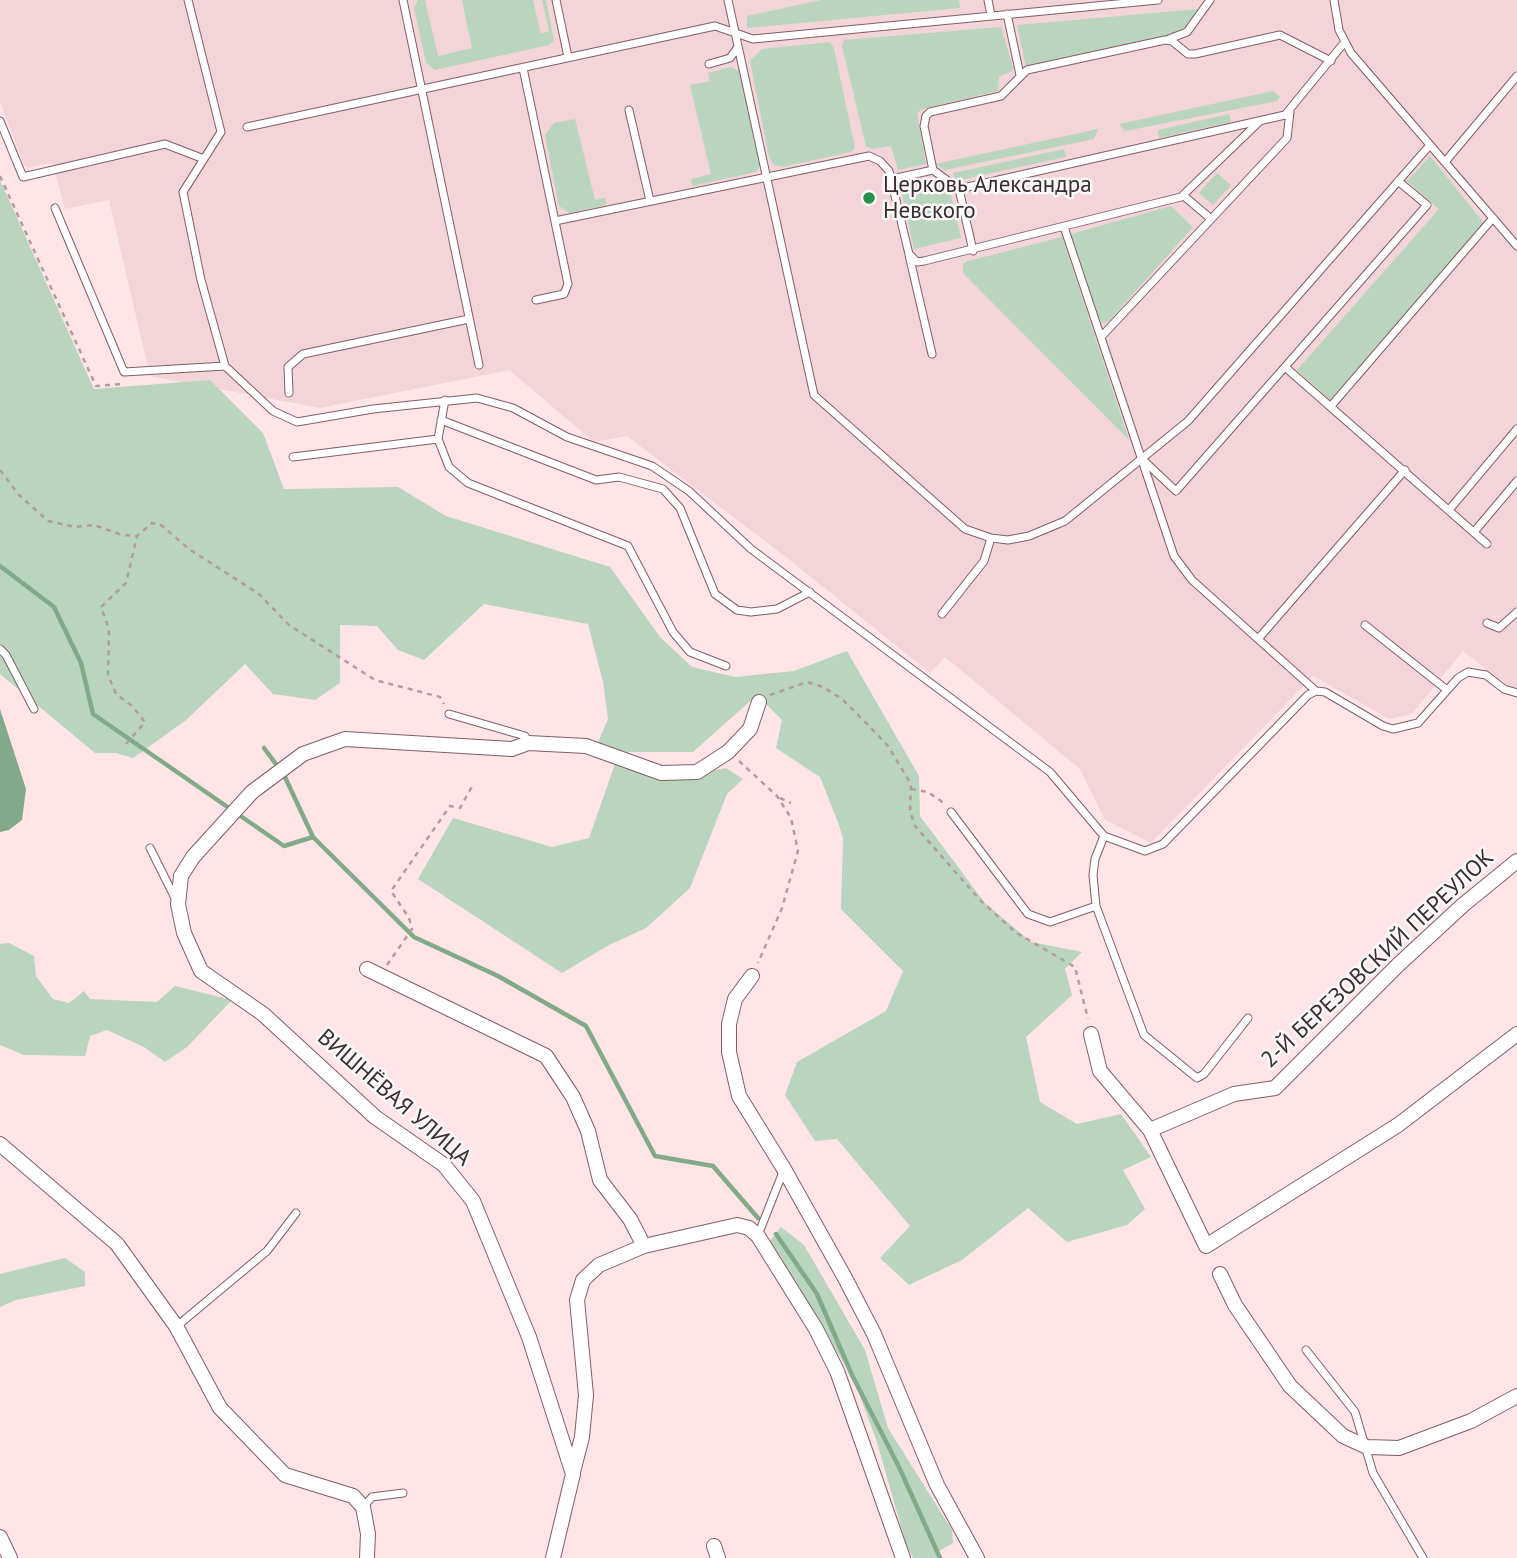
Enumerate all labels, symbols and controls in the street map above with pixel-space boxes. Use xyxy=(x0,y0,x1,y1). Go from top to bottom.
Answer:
place label: Церковь Александра Невского xyxy=(883,171,1092,225)
marker: Церковь Александра Невского xyxy=(861,190,877,206)
street label: 2-Й БЕРЕЗОВСКИЙ ПЕРЕУЛОК xyxy=(1256,844,1500,1074)
street label: ВИШНЁВАЯ УЛИЦА xyxy=(312,1024,476,1172)

